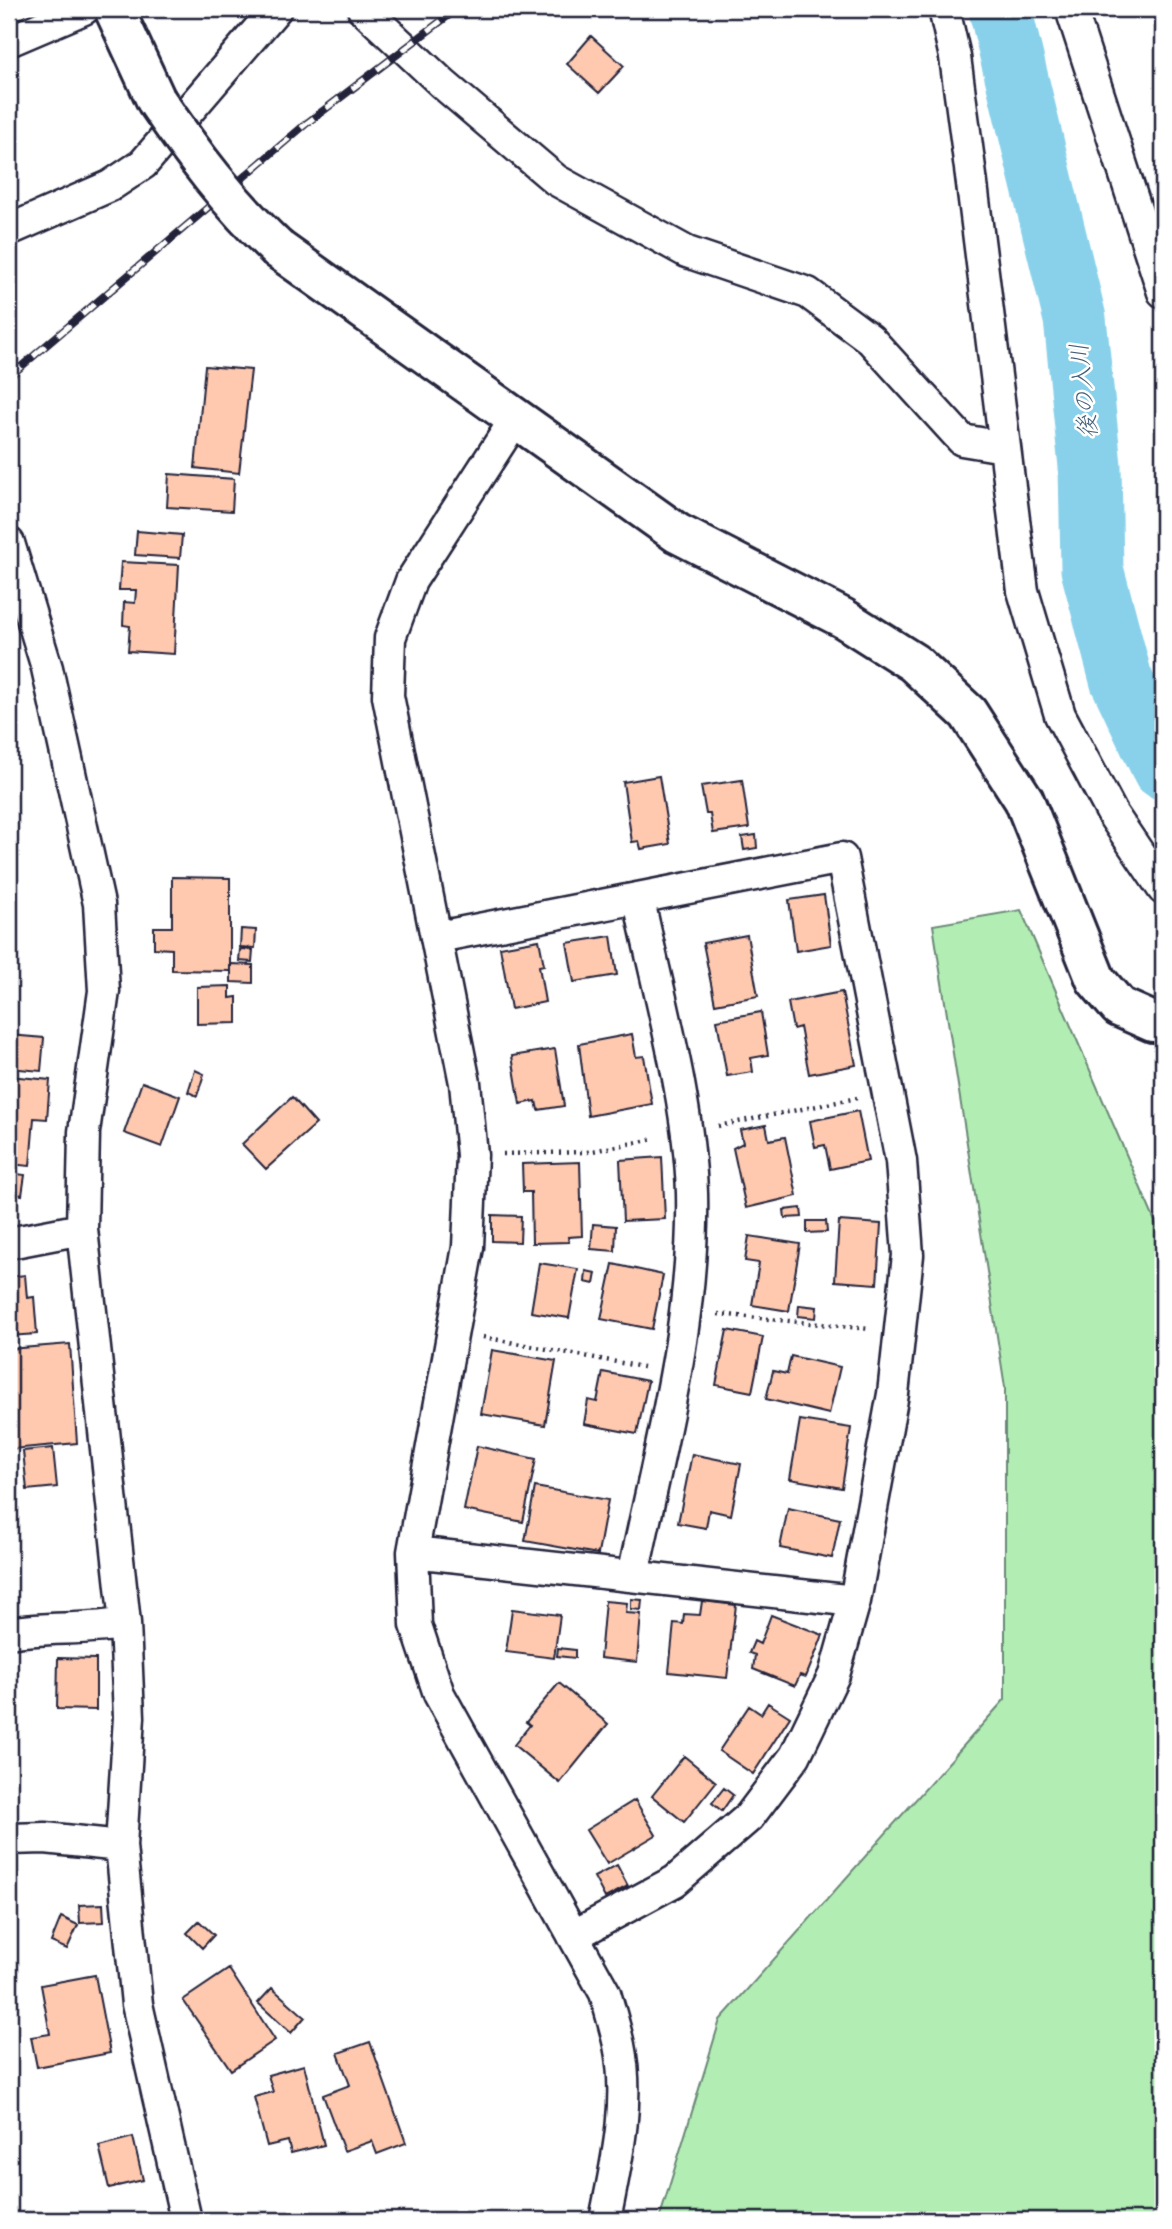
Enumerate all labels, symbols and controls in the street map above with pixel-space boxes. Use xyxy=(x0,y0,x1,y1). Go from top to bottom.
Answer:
water label: 後の入川 xyxy=(1062,342,1102,440)

